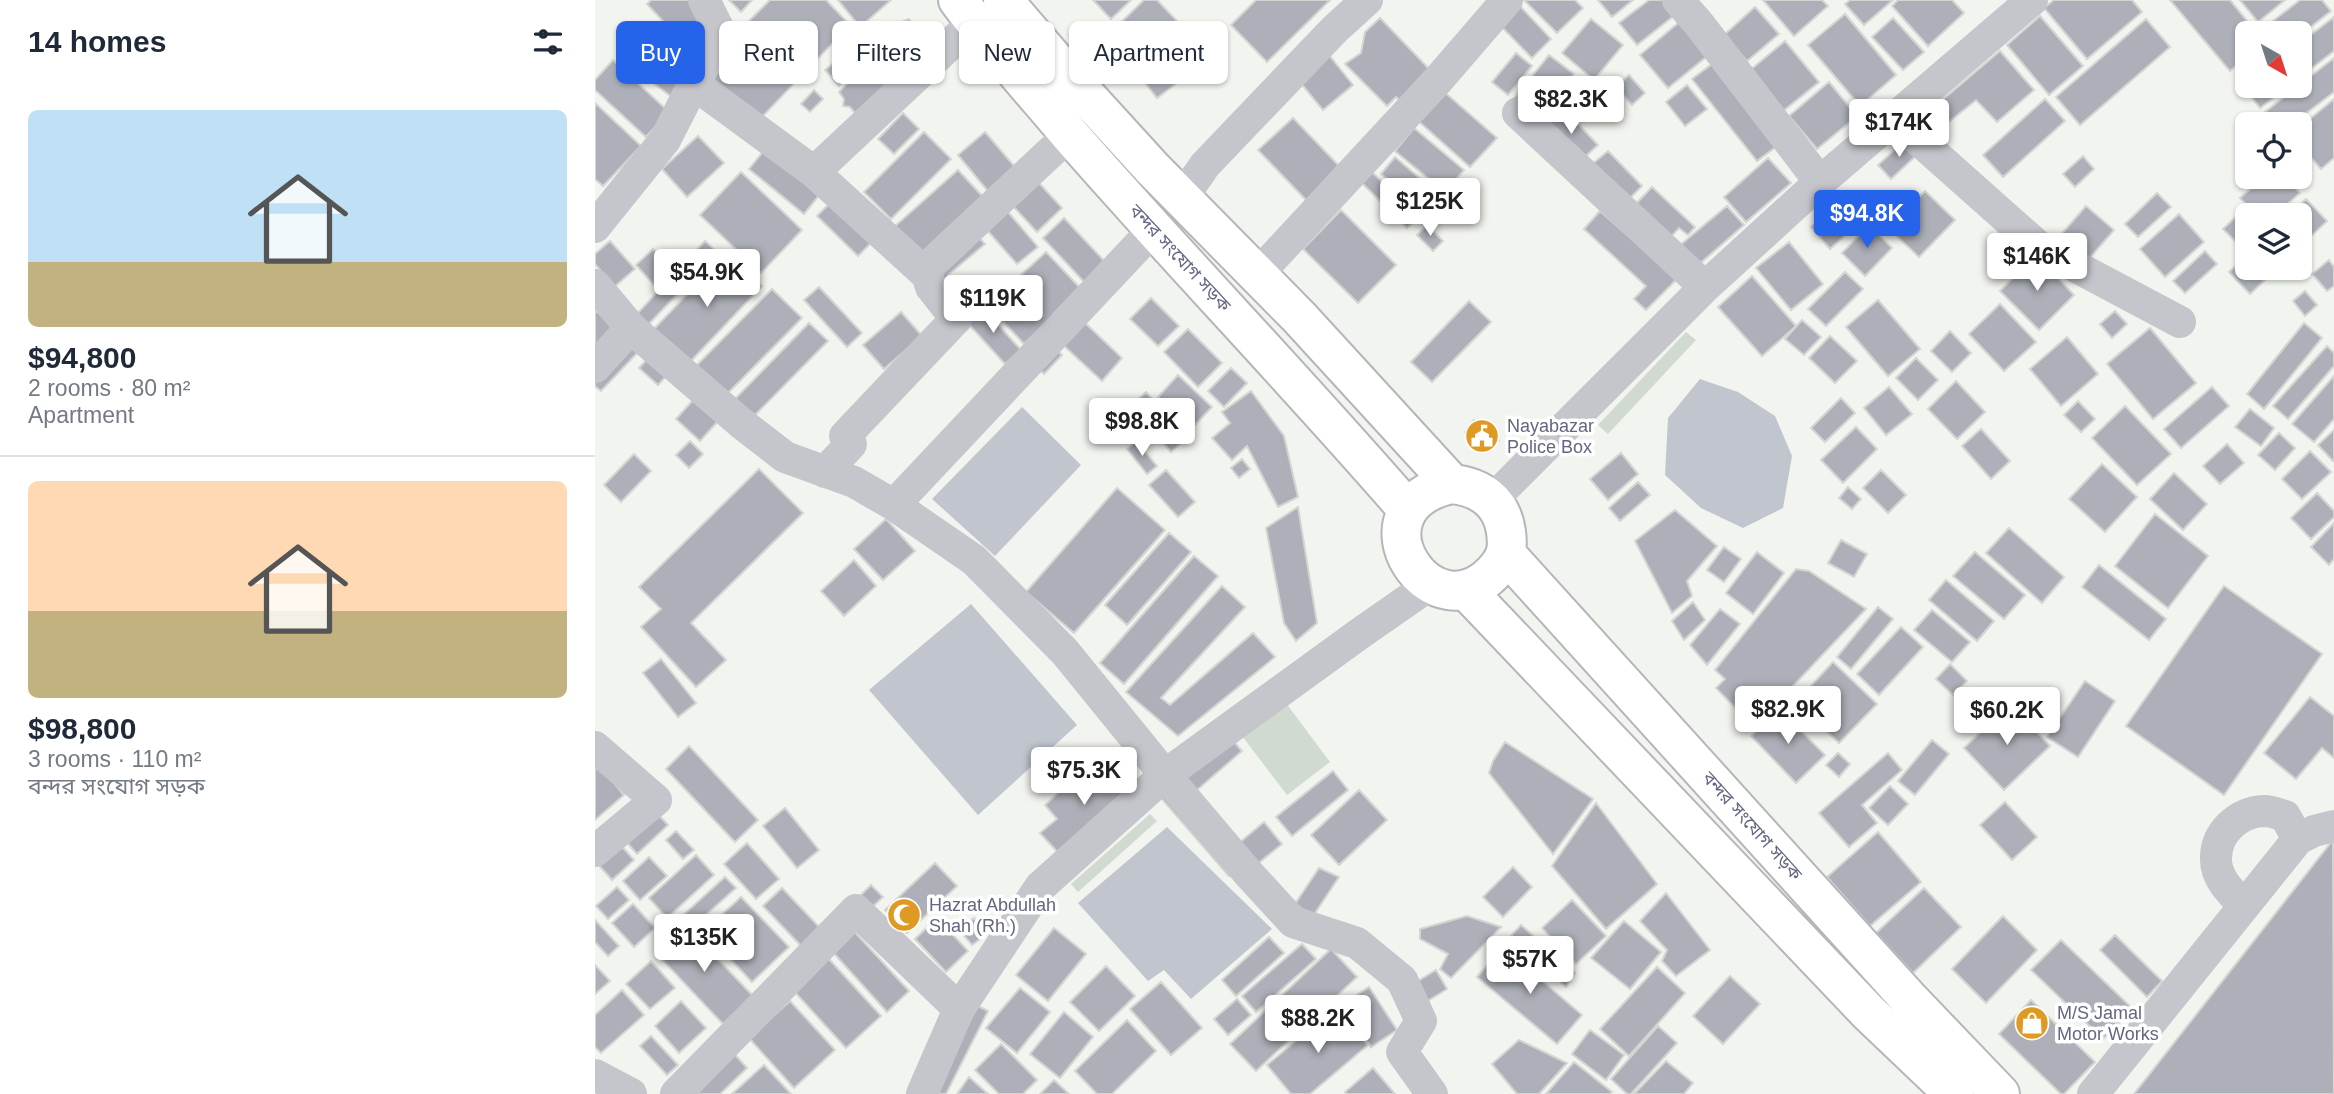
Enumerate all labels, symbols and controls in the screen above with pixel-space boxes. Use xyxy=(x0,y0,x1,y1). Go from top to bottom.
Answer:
chip: Buy xyxy=(616,21,705,84)
chip: Rent xyxy=(719,21,818,84)
chip: Filters xyxy=(832,21,945,84)
chip: New xyxy=(959,21,1055,84)
chip: Apartment xyxy=(1069,21,1228,84)
north arrow xyxy=(2235,21,2312,98)
map controls xyxy=(2235,21,2312,280)
icon: filters xyxy=(529,23,567,61)
text: 14 homes xyxy=(28,25,166,58)
pin: $82.3K xyxy=(1514,76,1628,136)
text: $82.3K xyxy=(1534,86,1608,112)
pin: $174K xyxy=(1850,100,1948,159)
text: $174K xyxy=(1865,109,1933,135)
button: locate xyxy=(2235,112,2312,189)
icon: home xyxy=(235,156,361,282)
pin: $125K xyxy=(1381,178,1479,238)
text: $125K xyxy=(1396,188,1464,214)
pin: $94.8K xyxy=(1810,190,1924,250)
street label: বন্দর সংযোগ সড়ক xyxy=(1125,200,1235,316)
text: $94.8K xyxy=(1830,200,1904,226)
button: layers xyxy=(2235,203,2312,280)
pin: $146K xyxy=(1988,233,2086,293)
text: $146K xyxy=(2003,243,2071,269)
pin: $54.9K xyxy=(650,250,764,309)
text: $54.9K xyxy=(670,259,744,285)
pin: $119K xyxy=(944,276,1042,335)
text: $119K xyxy=(960,285,1026,311)
text: $94,800 xyxy=(28,341,136,374)
text: 2 rooms · 80 m² xyxy=(28,375,190,401)
pin: $98.8K xyxy=(1085,398,1199,458)
text: Apartment xyxy=(28,402,134,428)
text: $98.8K xyxy=(1105,408,1179,434)
place label: Nayabazar Police Box xyxy=(1507,416,1594,457)
public building icon: Nayabazar Police Box xyxy=(1463,417,1501,455)
icon: home xyxy=(235,526,361,652)
pin: $82.9K xyxy=(1731,686,1845,746)
pin: $60.2K xyxy=(1950,688,2064,747)
text: $82.9K xyxy=(1751,696,1825,722)
text: $60.2K xyxy=(1970,697,2044,723)
text: $98,800 xyxy=(28,712,136,745)
text: 3 rooms · 110 m² xyxy=(28,746,201,772)
pin: $75.3K xyxy=(1027,748,1141,807)
text: $75.3K xyxy=(1047,757,1121,783)
street label: বন্দর সংযোগ সড়ক xyxy=(1698,767,1806,885)
text: বন্দর সংযোগ সড়ক xyxy=(28,773,205,799)
place label: Hazrat Abdullah Shah (Rh.) xyxy=(929,895,1056,936)
mosque icon: Hazrat Abdullah Shah (Rh.) xyxy=(885,896,923,934)
pin: $135K xyxy=(655,914,753,974)
text: $135K xyxy=(670,924,738,950)
pin: $57K xyxy=(1489,936,1571,996)
text: $57K xyxy=(1503,946,1557,972)
pin: $88.2K xyxy=(1261,996,1375,1055)
place label: M/S Jamal Motor Works xyxy=(2057,1003,2159,1044)
shop icon: M/S Jamal Motor Works xyxy=(2013,1004,2051,1042)
text: $88.2K xyxy=(1281,1005,1355,1031)

